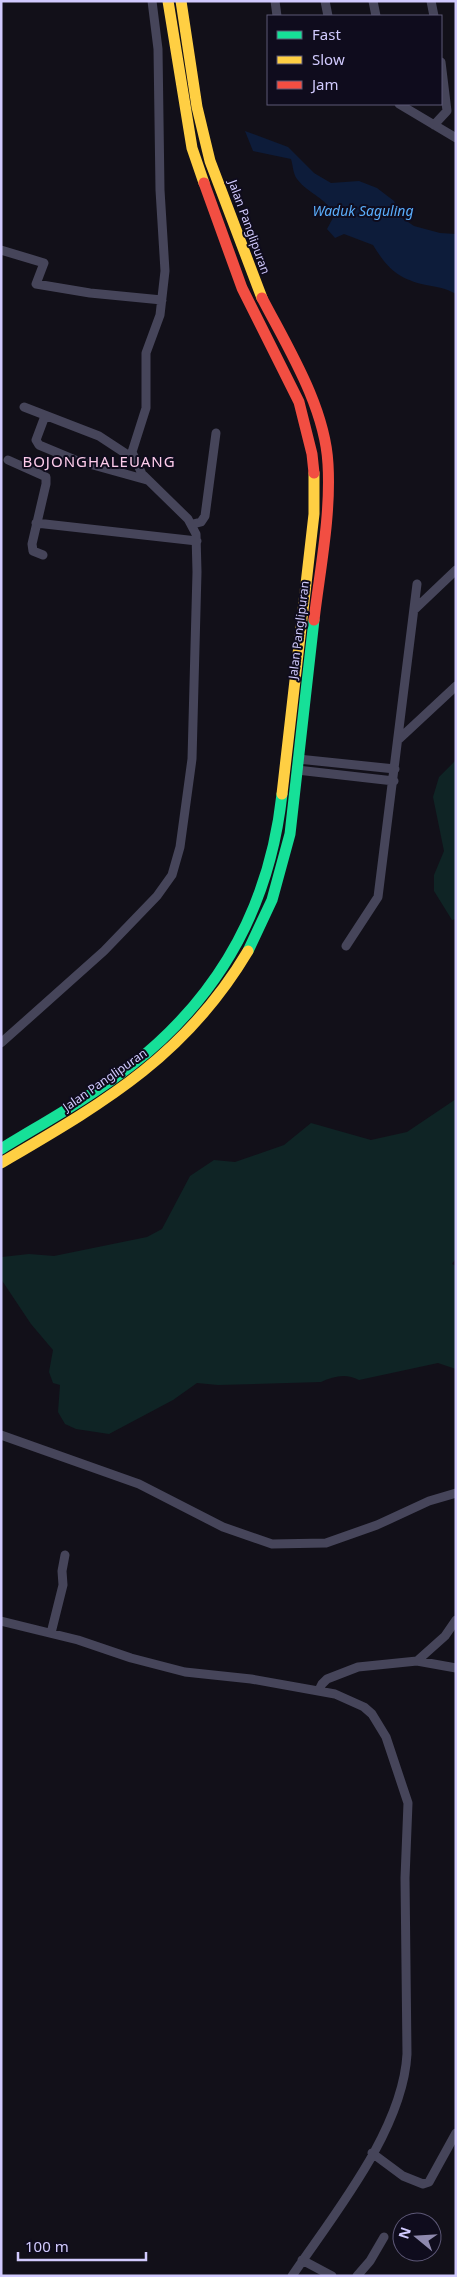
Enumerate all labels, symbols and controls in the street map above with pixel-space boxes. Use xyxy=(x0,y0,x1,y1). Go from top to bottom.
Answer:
legend xyxy=(267,15,442,105)
text: Fast xyxy=(312,24,341,44)
text: Slow xyxy=(312,49,345,69)
text: Jam xyxy=(310,74,339,94)
street label: Jalan Panglipuran xyxy=(224,176,274,276)
water label: Waduk Saguling xyxy=(312,201,414,220)
district label: BOJONGHALEUANG xyxy=(22,451,176,471)
street label: Jalan Panglipuran xyxy=(284,580,313,681)
street label: Jalan Panglipuran xyxy=(58,1044,150,1116)
north arrow xyxy=(392,2212,442,2262)
text: N xyxy=(393,2224,415,2241)
scale bar xyxy=(18,2230,145,2262)
text: 100 m xyxy=(25,2236,69,2256)

